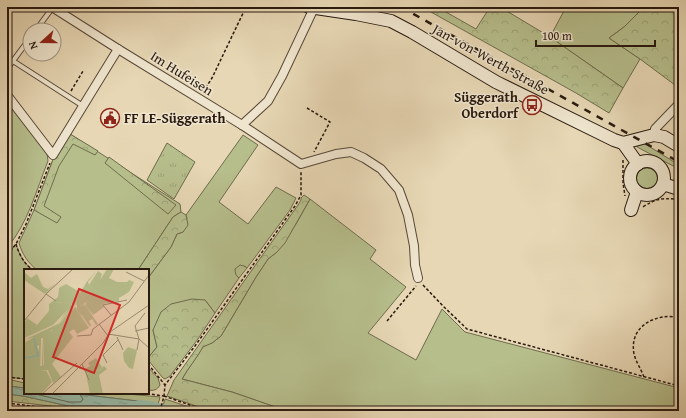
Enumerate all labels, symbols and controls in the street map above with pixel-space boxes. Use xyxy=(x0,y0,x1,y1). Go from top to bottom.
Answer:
street label: Jan-von-Werth-Straße xyxy=(427,18,553,100)
north arrow xyxy=(22,22,62,62)
scale bar xyxy=(536,22,655,48)
text: 100 m xyxy=(542,27,572,44)
text: N xyxy=(24,39,41,52)
street label: Im Hufeisen xyxy=(147,46,217,100)
place label: Süggerath Oberdorf xyxy=(454,87,520,123)
bus stop icon: Süggerath Oberdorf xyxy=(521,94,543,116)
public building icon: FF LE-Süggerath xyxy=(99,107,121,129)
place label: FF LE-Süggerath xyxy=(124,108,226,128)
inset map xyxy=(24,269,149,394)

